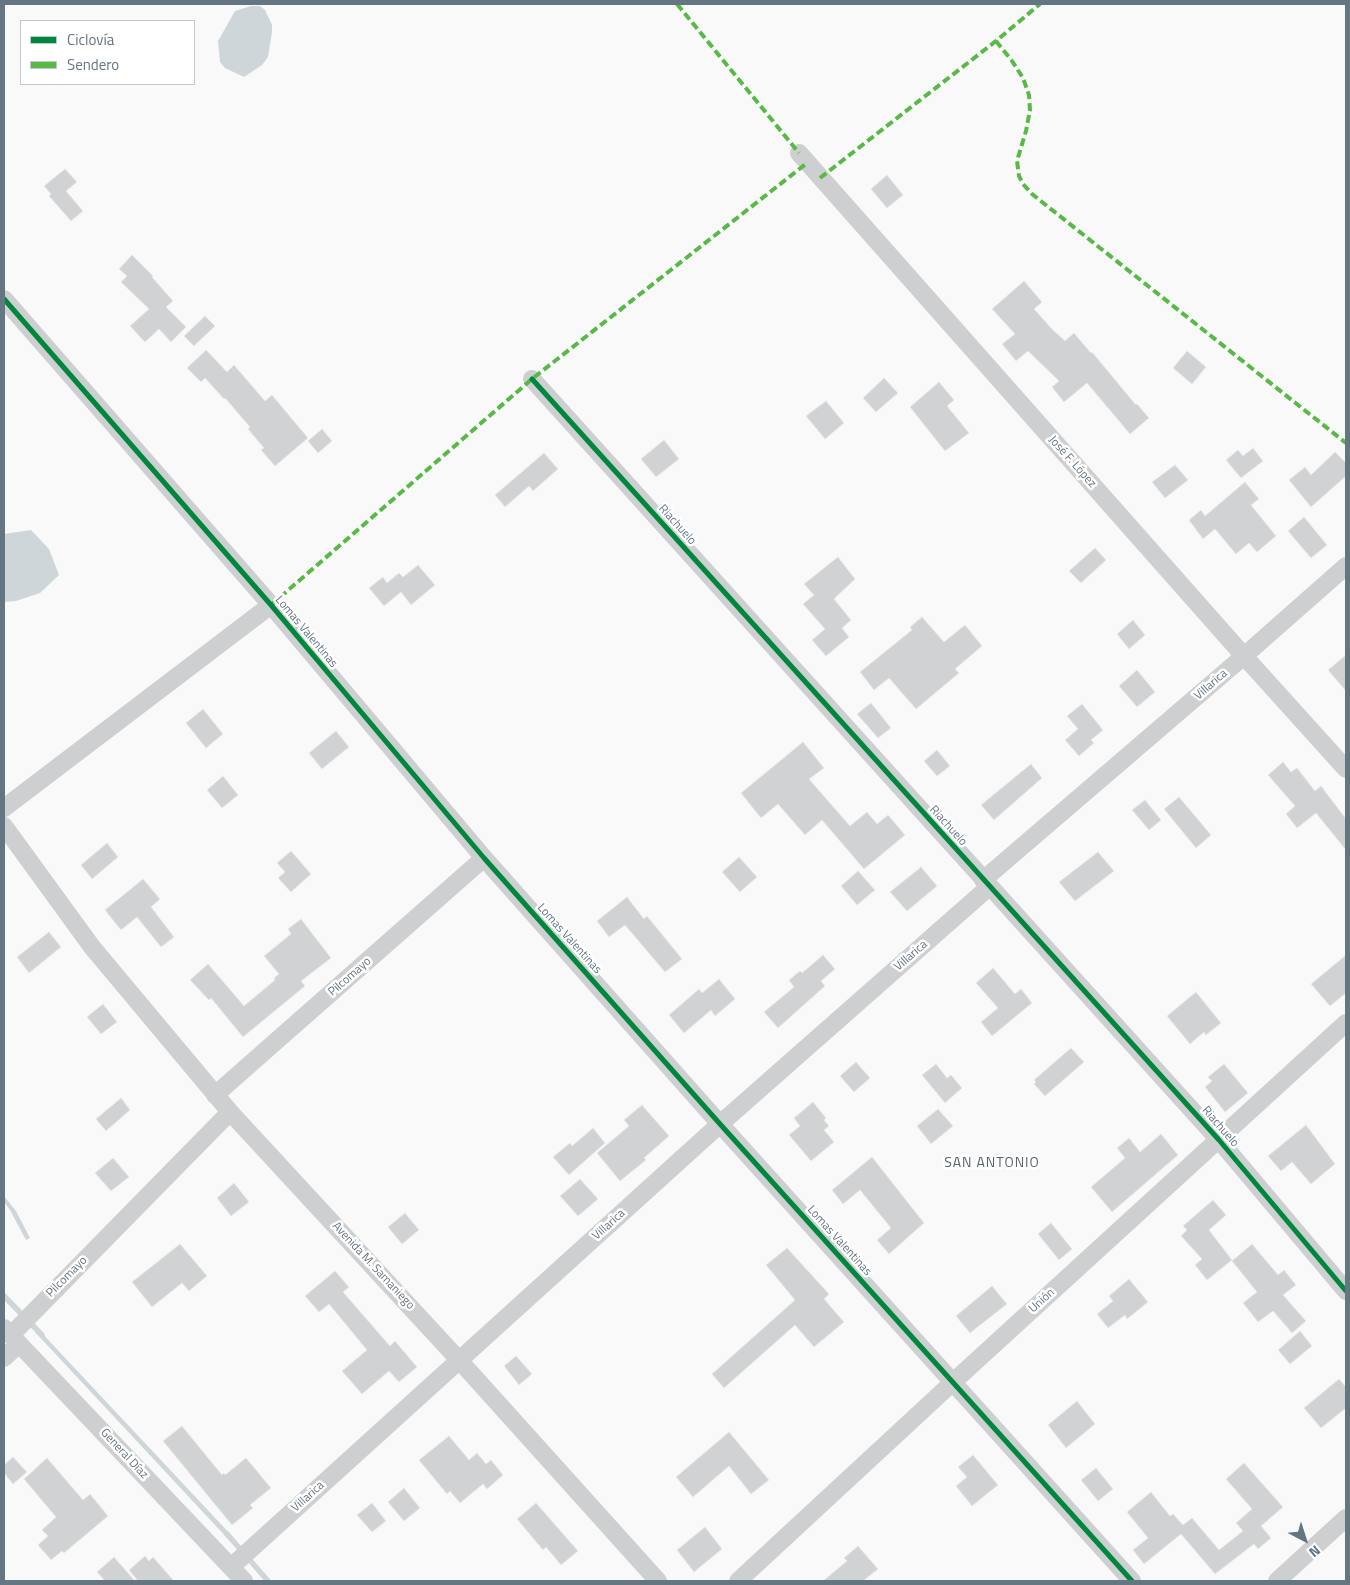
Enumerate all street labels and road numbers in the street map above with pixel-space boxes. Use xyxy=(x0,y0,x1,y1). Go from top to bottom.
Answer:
street label: José F. López xyxy=(1045,433,1099,491)
street label: Riachuelo xyxy=(655,502,699,548)
street label: Lomas Valentinas xyxy=(272,593,340,671)
street label: Villarica xyxy=(1191,667,1231,703)
street label: Riachuelo xyxy=(926,803,970,849)
street label: Lomas Valentinas xyxy=(534,901,604,977)
street label: Villarica xyxy=(891,938,931,974)
street label: Pilcomayo xyxy=(326,955,374,999)
street label: Riachuelo xyxy=(1198,1104,1242,1150)
street label: Lomas Valentinas xyxy=(804,1203,874,1279)
street label: Villarica xyxy=(590,1207,628,1243)
street label: Avenida M. Samaniego xyxy=(329,1219,417,1313)
street label: Pilcomayo xyxy=(44,1254,90,1300)
street label: Unión xyxy=(1026,1286,1058,1316)
street label: General Díaz xyxy=(97,1426,151,1482)
street label: Villarica xyxy=(289,1479,327,1515)

